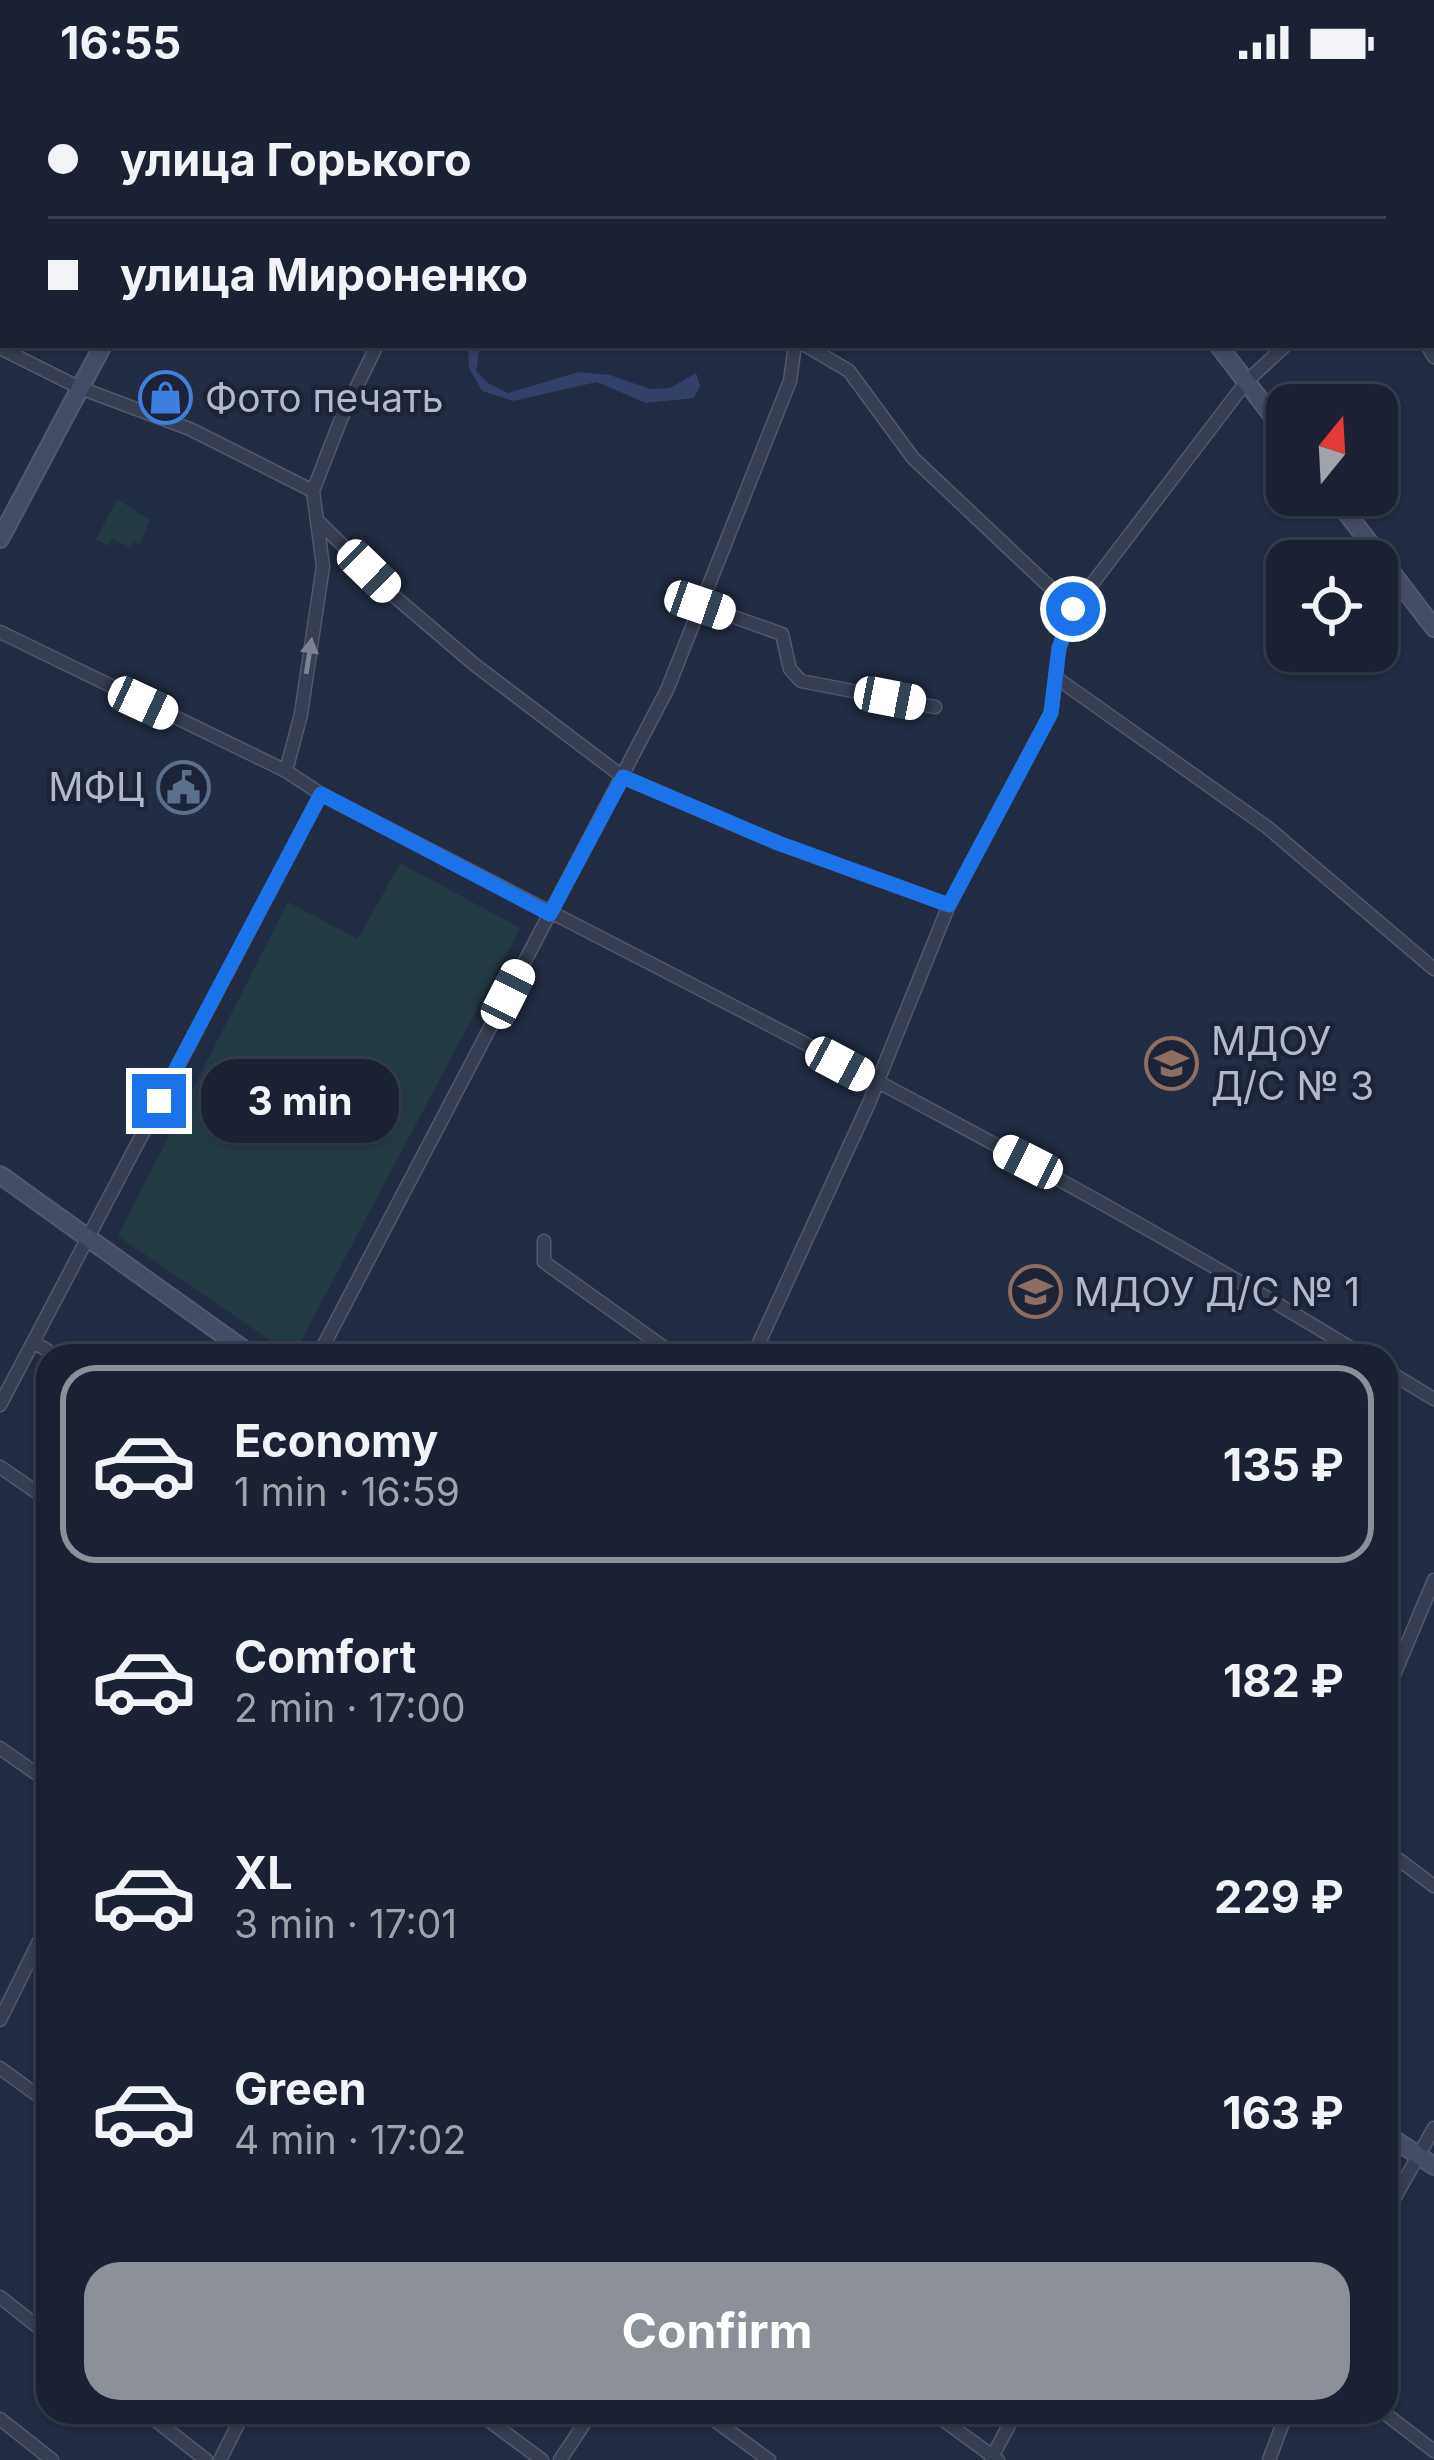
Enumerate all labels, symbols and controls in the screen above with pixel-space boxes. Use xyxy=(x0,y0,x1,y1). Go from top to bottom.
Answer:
text: 16:55 xyxy=(60,15,181,70)
text: улица Горького xyxy=(120,132,472,187)
text: улица Мироненко xyxy=(120,247,528,302)
shop icon: Фото печать xyxy=(138,370,194,426)
place label: Фото печать xyxy=(205,374,444,421)
north arrow xyxy=(1266,384,1398,516)
map controls xyxy=(1266,384,1398,672)
car xyxy=(331,533,407,609)
button: locate xyxy=(1266,540,1398,672)
car xyxy=(660,576,740,634)
route start xyxy=(1046,582,1100,636)
one-way arrow xyxy=(300,637,319,674)
car xyxy=(103,671,183,735)
car xyxy=(851,673,929,723)
public building icon: МФЦ xyxy=(155,759,211,815)
place label: МФЦ xyxy=(48,763,144,810)
car xyxy=(476,954,540,1034)
place label: МДОУ Д/С № 3 xyxy=(1211,1017,1374,1109)
car xyxy=(800,1031,880,1097)
school or university icon: МДОУ Д/С № 3 xyxy=(1144,1035,1200,1091)
callout: 3 min xyxy=(201,1059,399,1143)
route end xyxy=(132,1074,186,1128)
text: 3 min xyxy=(248,1077,352,1124)
car xyxy=(988,1130,1068,1194)
school or university icon: МДОУ Д/С № 1 xyxy=(1007,1264,1063,1320)
place label: МДОУ Д/С № 1 xyxy=(1074,1268,1360,1315)
icon: car xyxy=(90,1410,198,1518)
text: Economy xyxy=(234,1413,438,1468)
text: 135 ₽ xyxy=(1223,1437,1344,1492)
text: 1 min · 16:59 xyxy=(234,1468,460,1515)
icon: car xyxy=(90,1626,198,1734)
text: Comfort xyxy=(234,1629,416,1684)
text: 182 ₽ xyxy=(1223,1653,1344,1708)
text: 2 min · 17:00 xyxy=(234,1684,466,1731)
icon: car xyxy=(90,1842,198,1950)
text: XL xyxy=(234,1845,293,1900)
text: 229 ₽ xyxy=(1214,1869,1344,1924)
text: 3 min · 17:01 xyxy=(234,1900,457,1947)
icon: car xyxy=(90,2058,198,2166)
text: Green xyxy=(234,2061,367,2116)
text: 163 ₽ xyxy=(1222,2085,1344,2140)
text: 4 min · 17:02 xyxy=(234,2116,466,2163)
button: Confirm xyxy=(84,2262,1350,2400)

